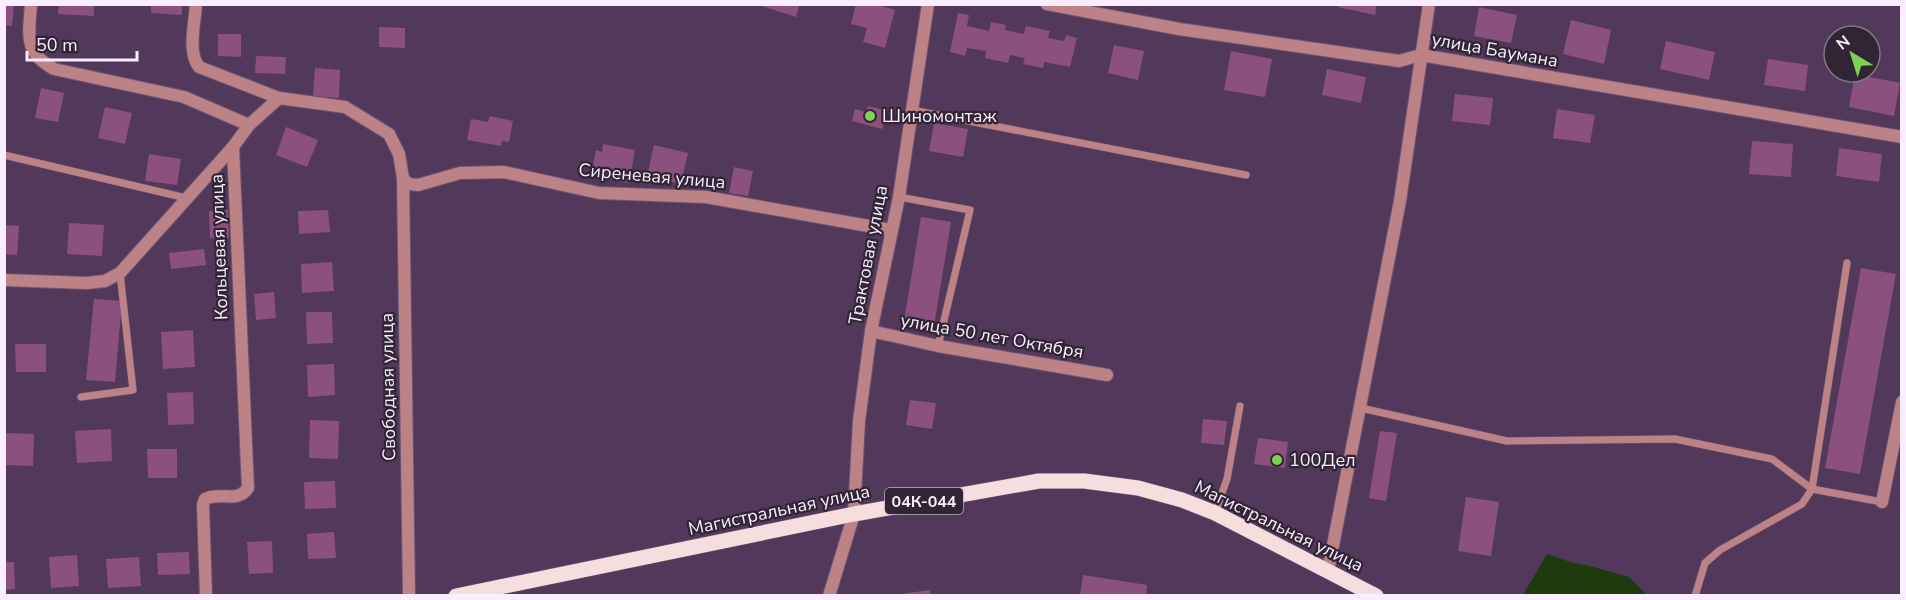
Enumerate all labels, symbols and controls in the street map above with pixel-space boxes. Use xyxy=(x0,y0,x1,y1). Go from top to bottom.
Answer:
scale bar xyxy=(27,24,136,62)
north arrow xyxy=(1822,24,1882,84)
street label: улица Баумана xyxy=(1430,27,1560,73)
text: N xyxy=(1832,31,1855,55)
text: 50 m xyxy=(36,33,78,57)
place label: Шиномонтаж xyxy=(882,104,998,128)
marker: Шиномонтаж xyxy=(863,109,877,123)
street label: Сиреневая улица xyxy=(578,158,726,194)
street label: Кольцевая улица xyxy=(204,174,234,320)
street label: Трактовая улица xyxy=(843,183,893,327)
street label: улица 50 лет Октября xyxy=(899,308,1085,364)
street label: Свободная улица xyxy=(375,313,401,461)
place label: 100Дел xyxy=(1289,448,1356,472)
marker: 100Дел xyxy=(1270,453,1284,467)
street label: Магистральная улица xyxy=(1191,475,1367,577)
street label: Магистральная улица xyxy=(686,479,872,541)
road number: 04К-044 xyxy=(885,488,963,514)

